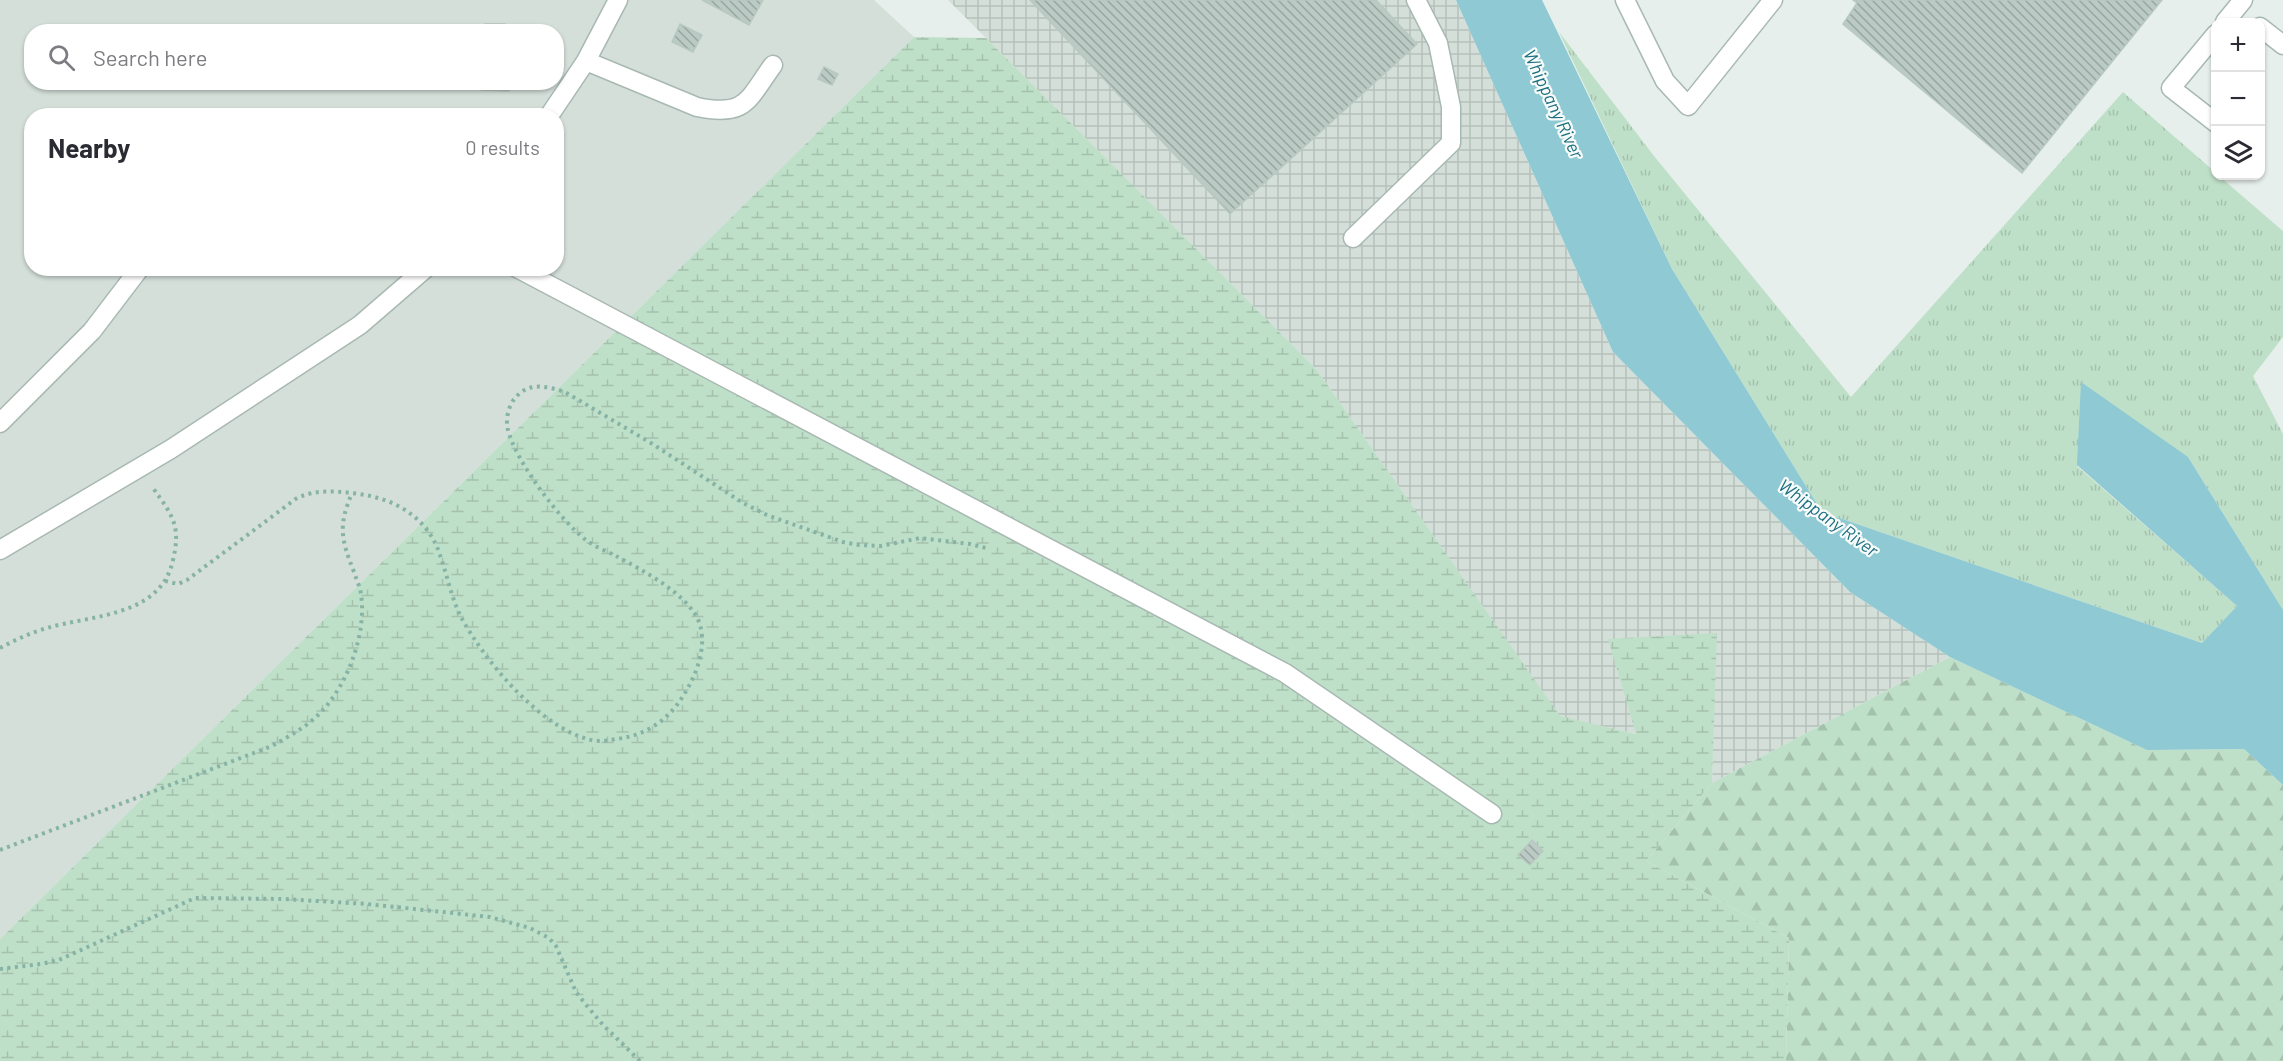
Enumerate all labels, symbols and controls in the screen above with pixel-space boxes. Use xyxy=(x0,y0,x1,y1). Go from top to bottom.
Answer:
map controls xyxy=(2211,18,2265,180)
button: + xyxy=(2211,18,2265,72)
search box xyxy=(24,24,564,90)
icon: search xyxy=(45,41,78,74)
text: Search here xyxy=(93,44,207,70)
water label: Whippany River xyxy=(1519,46,1589,162)
button: − xyxy=(2211,72,2265,126)
button: layers xyxy=(2211,126,2265,180)
text: Nearby xyxy=(48,132,130,163)
text: 0 results xyxy=(465,135,540,159)
water label: Whippany River xyxy=(1775,474,1883,561)

